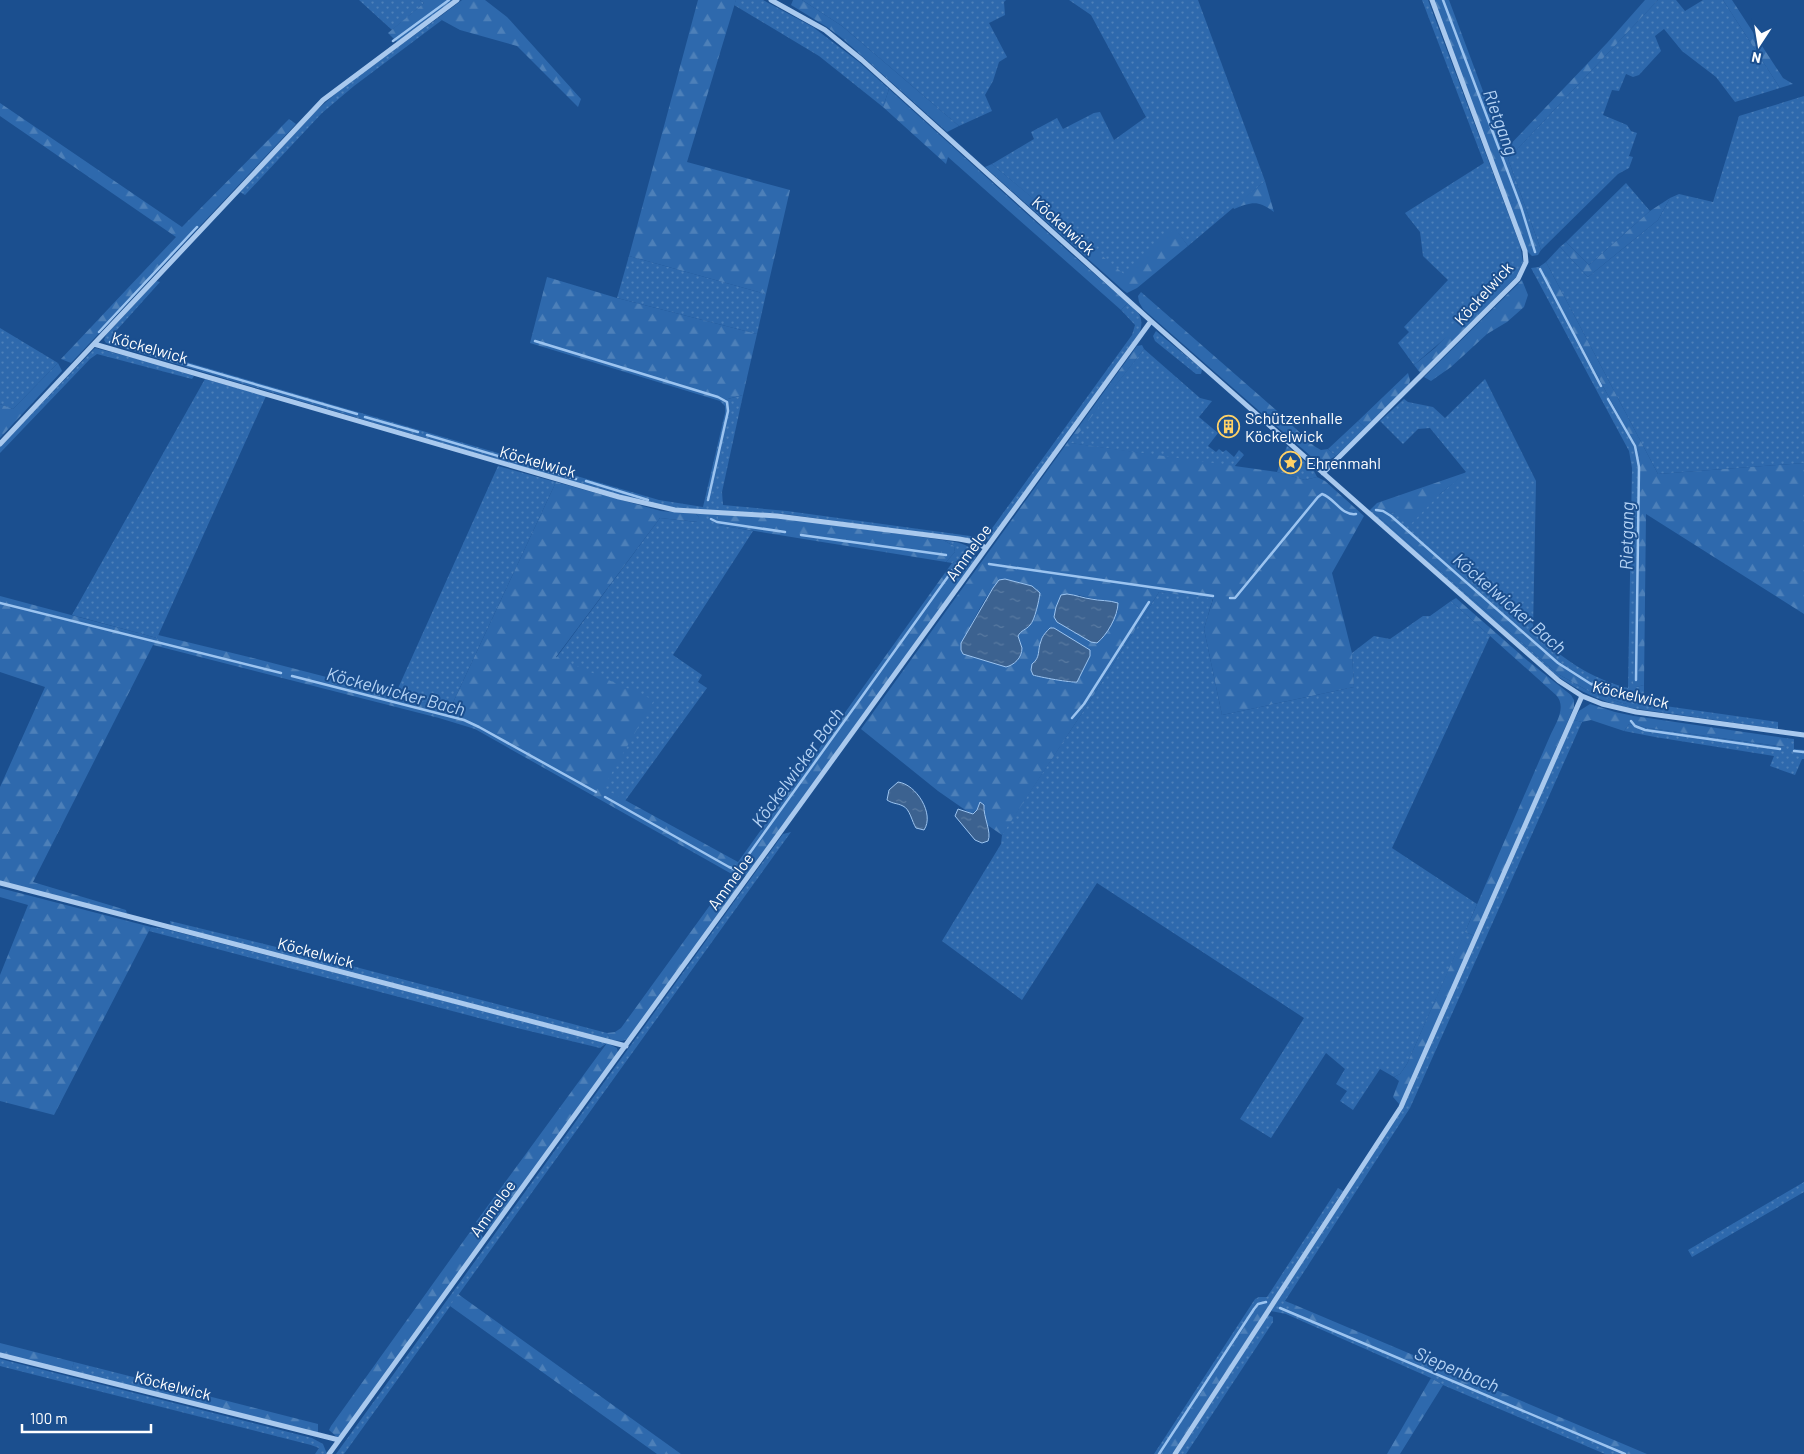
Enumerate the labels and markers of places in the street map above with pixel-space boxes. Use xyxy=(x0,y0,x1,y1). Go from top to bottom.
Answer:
place label: Schützenhalle Köckelwick xyxy=(1245,408,1343,445)
building icon: Schützenhalle Köckelwick xyxy=(1217,414,1241,438)
place icon: Ehrenmahl xyxy=(1278,450,1302,474)
place label: Ehrenmahl xyxy=(1306,453,1381,472)

